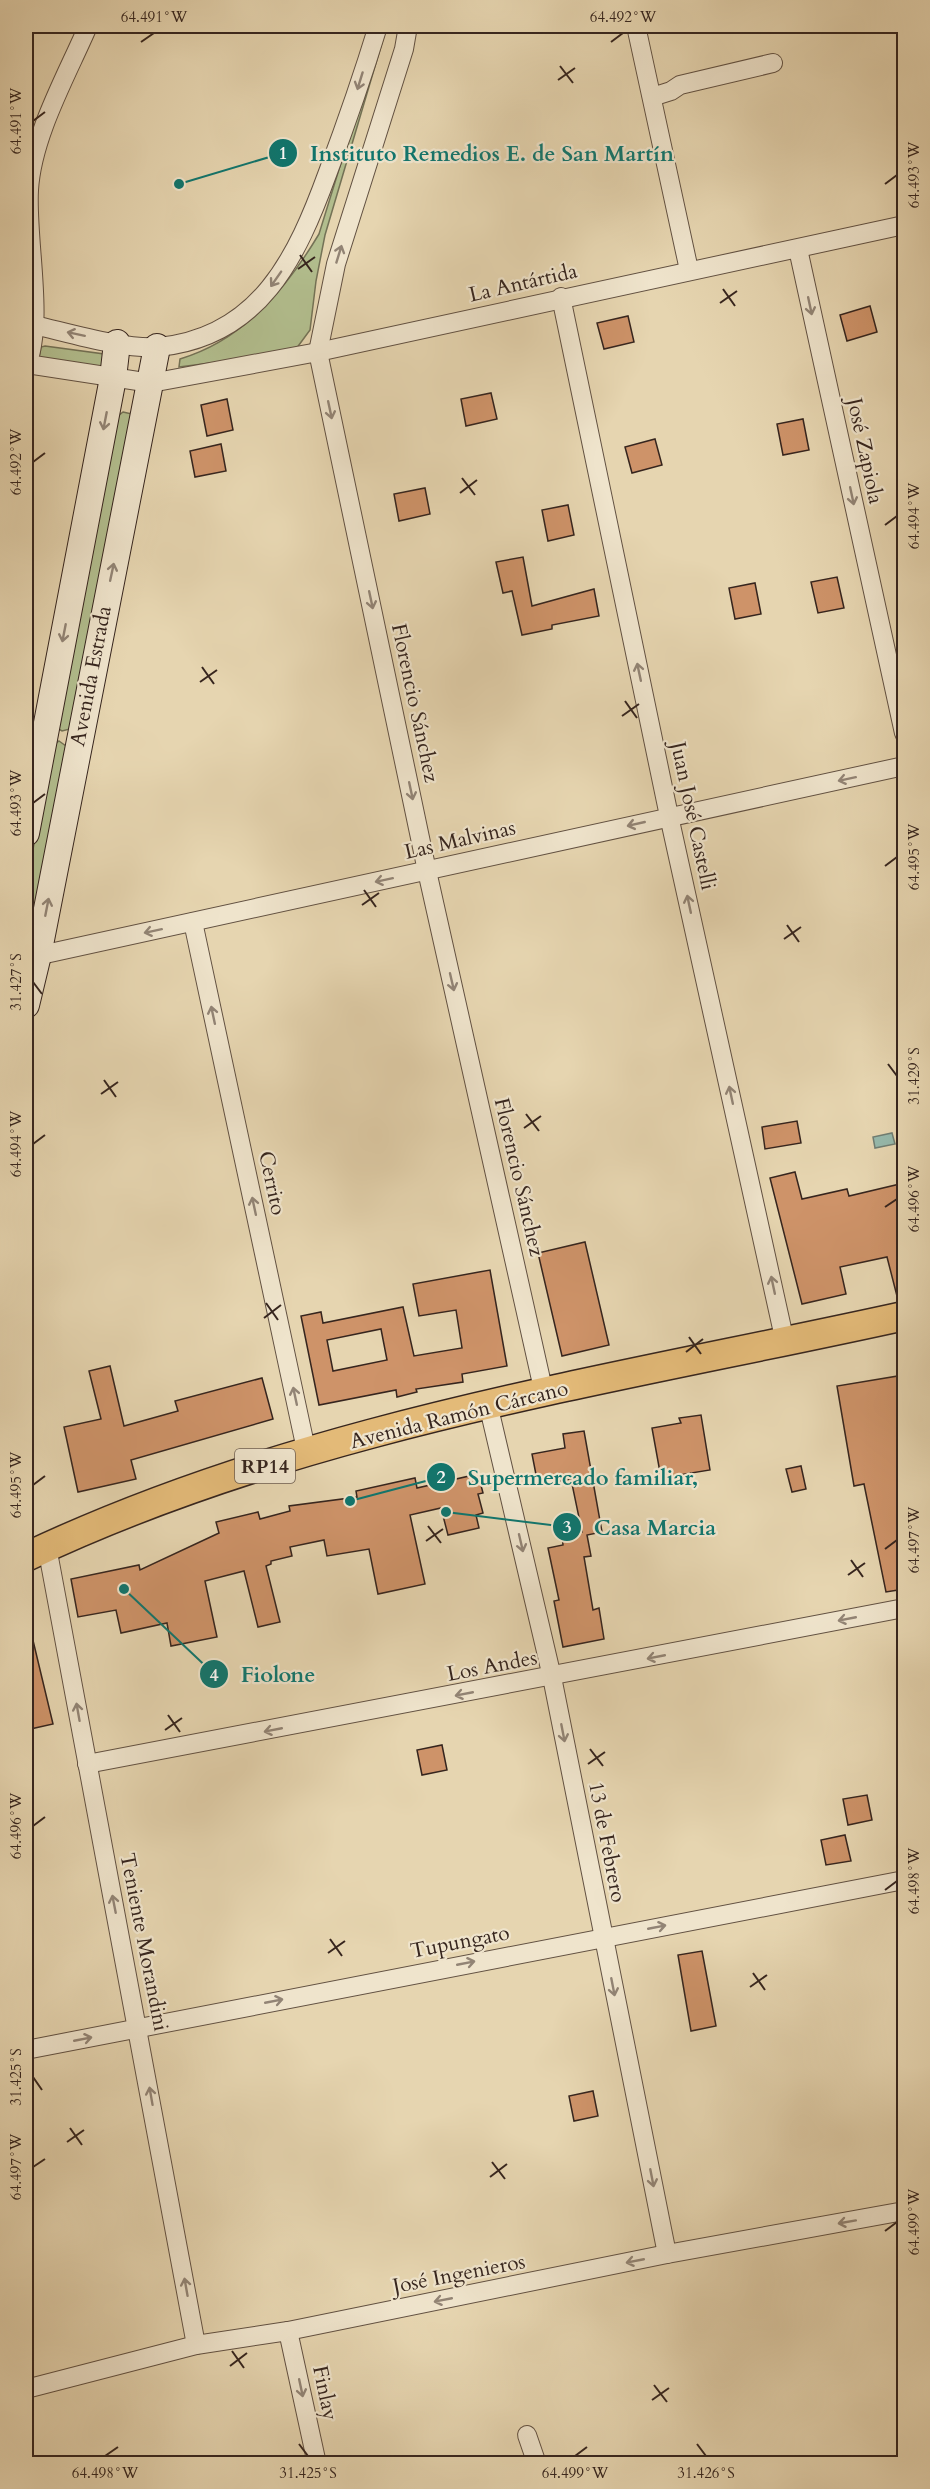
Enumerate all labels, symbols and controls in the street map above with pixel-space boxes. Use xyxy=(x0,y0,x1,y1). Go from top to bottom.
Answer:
text: 64.491°W xyxy=(121,7,188,27)
text: 64.492°W xyxy=(590,7,657,27)
one-way arrow xyxy=(354,71,365,90)
text: 64.491°W xyxy=(6,87,26,154)
callout: Instituto Remedios E. de San Martín xyxy=(268,133,686,173)
text: Instituto Remedios E. de San Martín xyxy=(310,139,674,169)
text: 1 xyxy=(278,141,288,166)
text: 64.493°W xyxy=(904,141,924,208)
one-way arrow xyxy=(334,245,345,264)
street label: La Antártida xyxy=(466,256,580,310)
one-way arrow xyxy=(270,271,282,287)
one-way arrow xyxy=(805,296,817,315)
one-way arrow xyxy=(66,328,86,339)
street label: José Zapiola xyxy=(839,392,890,507)
one-way arrow xyxy=(325,400,337,419)
one-way arrow xyxy=(99,411,110,431)
text: 64.492°W xyxy=(6,428,26,495)
text: 64.494°W xyxy=(904,482,924,549)
one-way arrow xyxy=(847,486,859,505)
one-way arrow xyxy=(107,562,118,582)
one-way arrow xyxy=(365,591,377,610)
street label: Avenida Estrada xyxy=(63,603,119,749)
street label: Florencio Sánchez xyxy=(384,621,446,786)
one-way arrow xyxy=(58,623,69,643)
one-way arrow xyxy=(633,663,644,683)
street label: Juan José Castelli xyxy=(663,736,723,893)
text: 64.493°W xyxy=(6,769,26,836)
one-way arrow xyxy=(838,773,857,785)
one-way arrow xyxy=(406,781,417,800)
street label: Las Malvinas xyxy=(402,813,518,867)
one-way arrow xyxy=(627,818,646,830)
text: 64.495°W xyxy=(904,823,924,890)
one-way arrow xyxy=(375,875,394,887)
one-way arrow xyxy=(682,895,694,914)
one-way arrow xyxy=(42,898,53,917)
one-way arrow xyxy=(144,926,163,937)
text: 31.427°S xyxy=(6,953,26,1011)
one-way arrow xyxy=(447,971,458,991)
one-way arrow xyxy=(207,1006,218,1025)
text: 31.429°S xyxy=(904,1047,924,1105)
one-way arrow xyxy=(724,1085,736,1104)
street label: Florencio Sánchez xyxy=(487,1095,551,1260)
text: 64.494°W xyxy=(6,1110,26,1177)
street label: Cerrito xyxy=(251,1148,293,1218)
text: 64.496°W xyxy=(904,1165,924,1232)
one-way arrow xyxy=(248,1197,259,1216)
one-way arrow xyxy=(766,1276,778,1295)
street label: Avenida Ramón Cárcano xyxy=(347,1374,571,1456)
one-way arrow xyxy=(289,1387,300,1407)
road number: RP14 xyxy=(235,1449,295,1483)
text: 64.495°W xyxy=(6,1451,26,1518)
callout: Supermercado familiar, xyxy=(426,1457,711,1497)
text: Supermercado familiar, xyxy=(468,1463,698,1493)
text: 2 xyxy=(436,1465,446,1490)
text: 64.497°W xyxy=(904,1506,924,1573)
callout: Casa Marcia xyxy=(552,1507,728,1547)
text: Casa Marcia xyxy=(594,1513,716,1543)
text: 3 xyxy=(562,1515,572,1540)
one-way arrow xyxy=(515,1533,527,1552)
one-way arrow xyxy=(838,1614,857,1625)
street label: Los Andes xyxy=(444,1643,540,1689)
one-way arrow xyxy=(646,1652,666,1663)
callout: Fiolone xyxy=(199,1654,327,1694)
text: Fiolone xyxy=(241,1660,315,1690)
text: 4 xyxy=(209,1663,219,1688)
one-way arrow xyxy=(455,1689,475,1700)
one-way arrow xyxy=(72,1703,83,1723)
one-way arrow xyxy=(558,1723,569,1743)
one-way arrow xyxy=(263,1725,283,1736)
street label: 13 de Febrero xyxy=(581,1779,633,1905)
text: 64.496°W xyxy=(6,1792,26,1859)
text: 64.498°W xyxy=(904,1847,924,1914)
street label: Teniente Morandini xyxy=(113,1850,175,2034)
one-way arrow xyxy=(108,1895,119,1914)
street label: Tupungato xyxy=(408,1918,512,1966)
one-way arrow xyxy=(647,1921,666,1932)
one-way arrow xyxy=(456,1957,475,1969)
one-way arrow xyxy=(608,1976,619,1996)
one-way arrow xyxy=(264,1995,284,2006)
one-way arrow xyxy=(73,2032,92,2044)
text: 31.425°S xyxy=(6,2048,26,2106)
one-way arrow xyxy=(145,2086,156,2106)
text: 64.497°W xyxy=(6,2133,26,2200)
one-way arrow xyxy=(647,2167,658,2187)
text: 64.499°W xyxy=(904,2188,924,2255)
one-way arrow xyxy=(838,2217,857,2228)
street label: José Ingenieros xyxy=(387,2247,528,2302)
one-way arrow xyxy=(625,2256,645,2267)
one-way arrow xyxy=(180,2278,191,2298)
one-way arrow xyxy=(434,2295,454,2306)
street label: Finlay xyxy=(305,2363,345,2423)
one-way arrow xyxy=(295,2379,307,2398)
text: 64.498°W xyxy=(72,2463,139,2483)
text: 31.425°S xyxy=(279,2463,337,2483)
text: 64.499°W xyxy=(542,2463,609,2483)
text: 31.426°S xyxy=(677,2463,735,2483)

